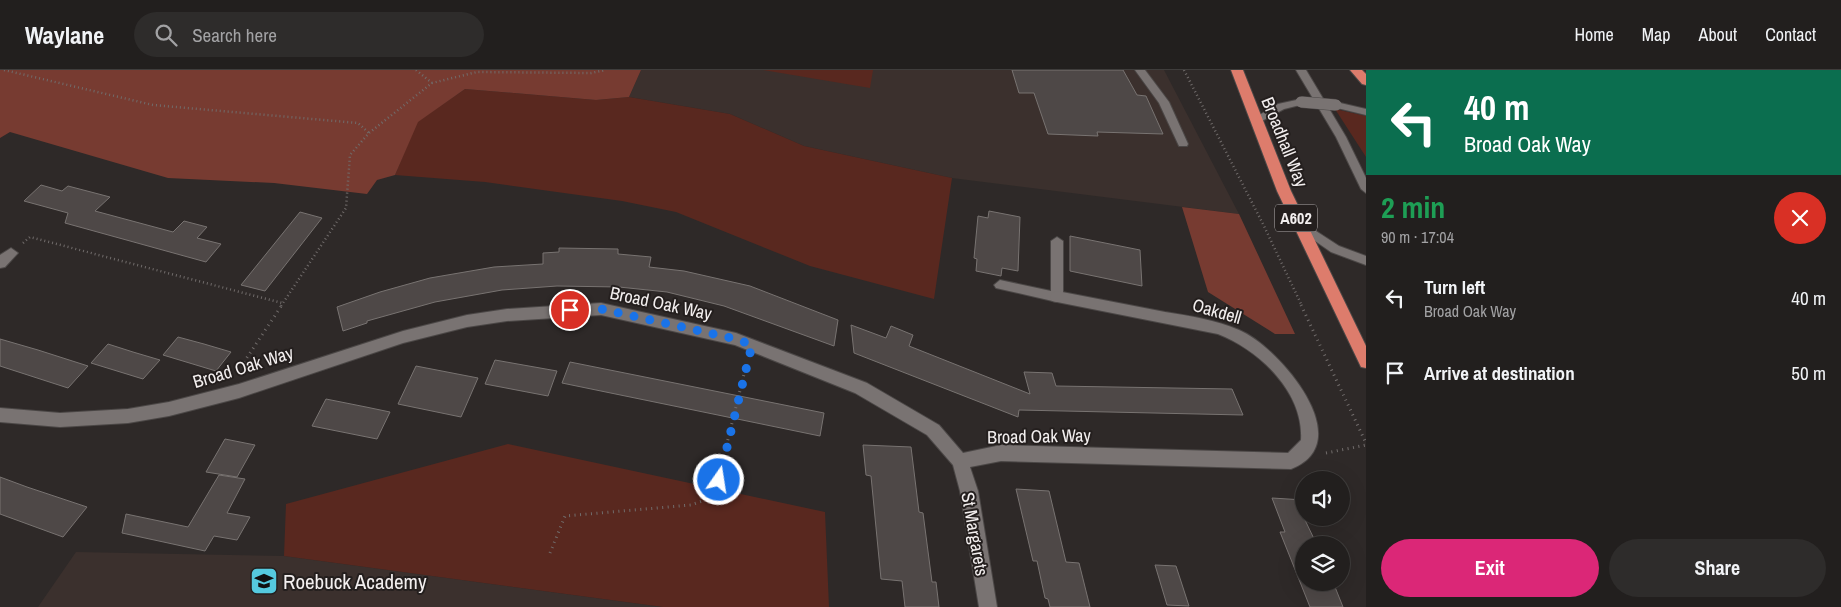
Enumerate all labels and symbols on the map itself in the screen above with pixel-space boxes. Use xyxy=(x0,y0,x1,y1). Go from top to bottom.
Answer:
street label: Broadhall Way xyxy=(1256,93,1315,191)
road number: A602 xyxy=(1275,204,1317,232)
street label: Broad Oak Way xyxy=(608,280,715,326)
pin xyxy=(549,289,591,331)
street label: Oakdell xyxy=(1190,292,1244,330)
street label: Broad Oak Way xyxy=(190,340,297,394)
street label: Broad Oak Way xyxy=(987,423,1092,449)
position arrow xyxy=(692,453,744,505)
street label: St Margarets xyxy=(955,490,995,578)
school or university icon: Roebuck Academy xyxy=(249,566,279,596)
place label: Roebuck Academy xyxy=(283,567,427,596)

